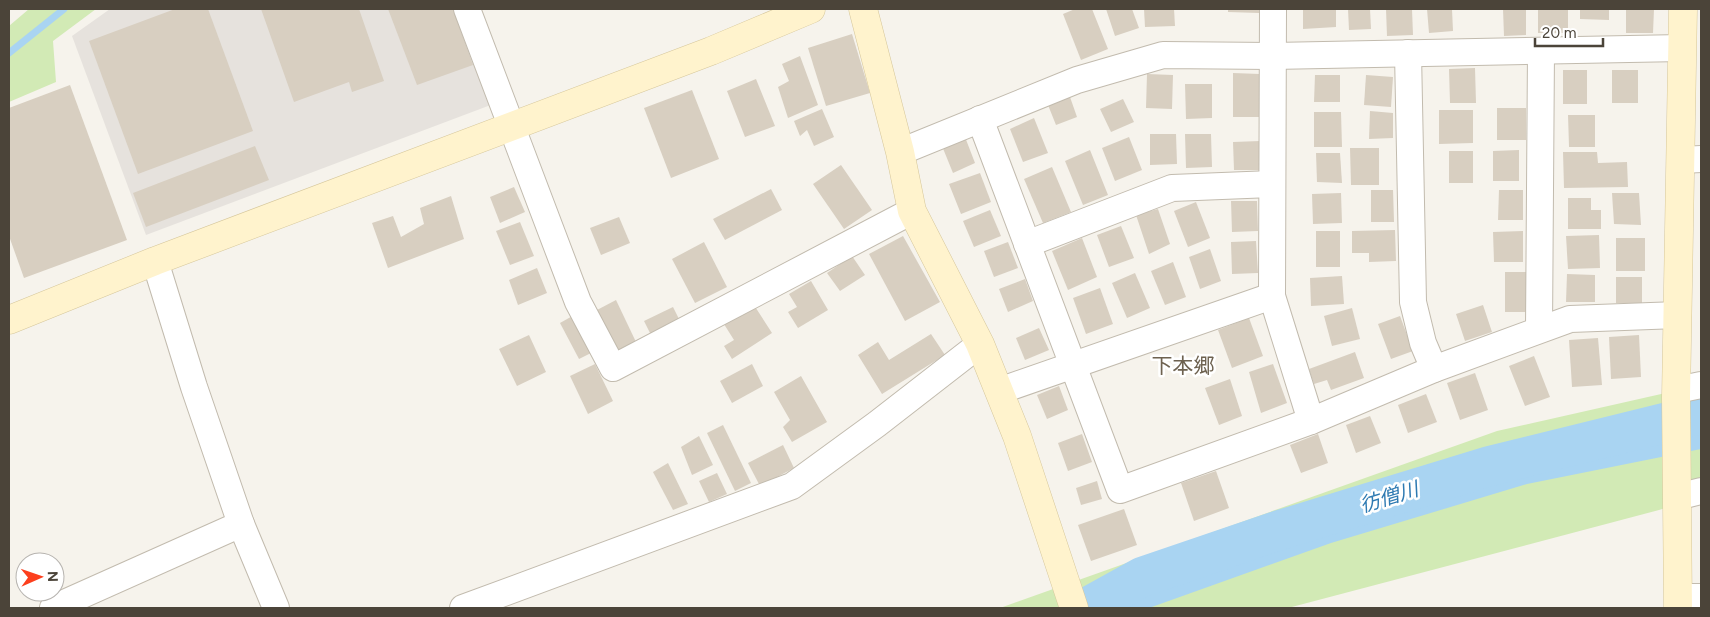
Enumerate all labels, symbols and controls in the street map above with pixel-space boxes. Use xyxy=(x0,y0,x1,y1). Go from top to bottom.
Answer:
scale bar xyxy=(1535,15,1602,47)
text: 20 m xyxy=(1542,24,1576,42)
district label: 下本郷 xyxy=(1152,353,1215,378)
water label: 彷僧川 xyxy=(1357,476,1423,517)
north arrow xyxy=(15,552,65,602)
text: N xyxy=(44,571,61,582)

